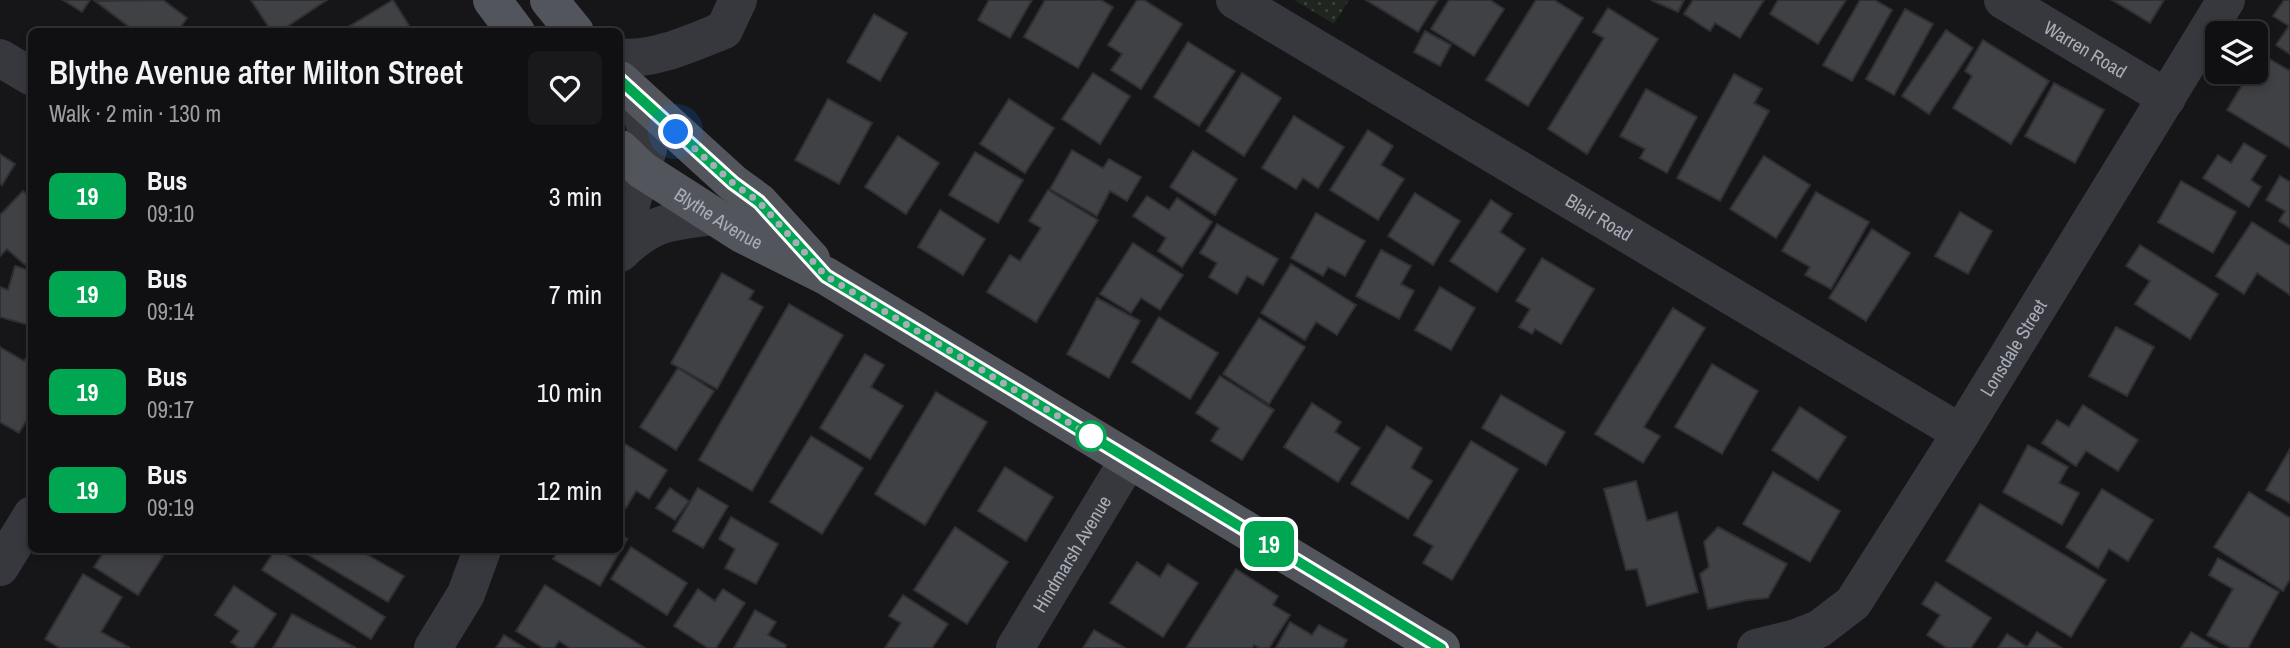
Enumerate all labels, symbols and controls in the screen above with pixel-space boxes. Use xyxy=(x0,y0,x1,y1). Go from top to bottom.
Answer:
street label: Warren Road xyxy=(2039,14,2132,84)
map controls xyxy=(2205,21,2268,84)
button: layers xyxy=(2205,21,2268,84)
text: Blythe Avenue after Milton Street xyxy=(49,50,463,94)
button: heart xyxy=(528,51,602,125)
text: Walk · 2 min · 130 m xyxy=(49,98,221,129)
your location xyxy=(658,114,693,149)
text: Bus xyxy=(147,163,187,198)
text: 3 min xyxy=(549,179,602,214)
text: 19 xyxy=(77,180,98,212)
street label: Blythe Avenue xyxy=(669,181,767,255)
street label: Blair Road xyxy=(1561,187,1637,247)
text: 09:10 xyxy=(147,198,194,229)
text: Bus xyxy=(147,261,187,296)
text: 7 min xyxy=(549,277,602,312)
text: 19 xyxy=(77,278,98,310)
street label: Lonsdale Street xyxy=(1974,294,2053,401)
text: 09:14 xyxy=(147,296,194,327)
text: Bus xyxy=(147,359,187,394)
text: 10 min xyxy=(537,375,602,410)
text: 19 xyxy=(77,376,98,408)
text: 09:17 xyxy=(147,394,194,425)
unlabelled marker xyxy=(1076,421,1106,451)
text: Bus xyxy=(147,457,187,492)
text: 12 min xyxy=(537,473,602,508)
text: 19 xyxy=(77,474,98,506)
street label: Hindmarsh Avenue xyxy=(1027,490,1117,617)
text: 09:19 xyxy=(147,492,194,523)
line badge: 19 xyxy=(1238,521,1300,567)
text: 19 xyxy=(1258,528,1280,560)

